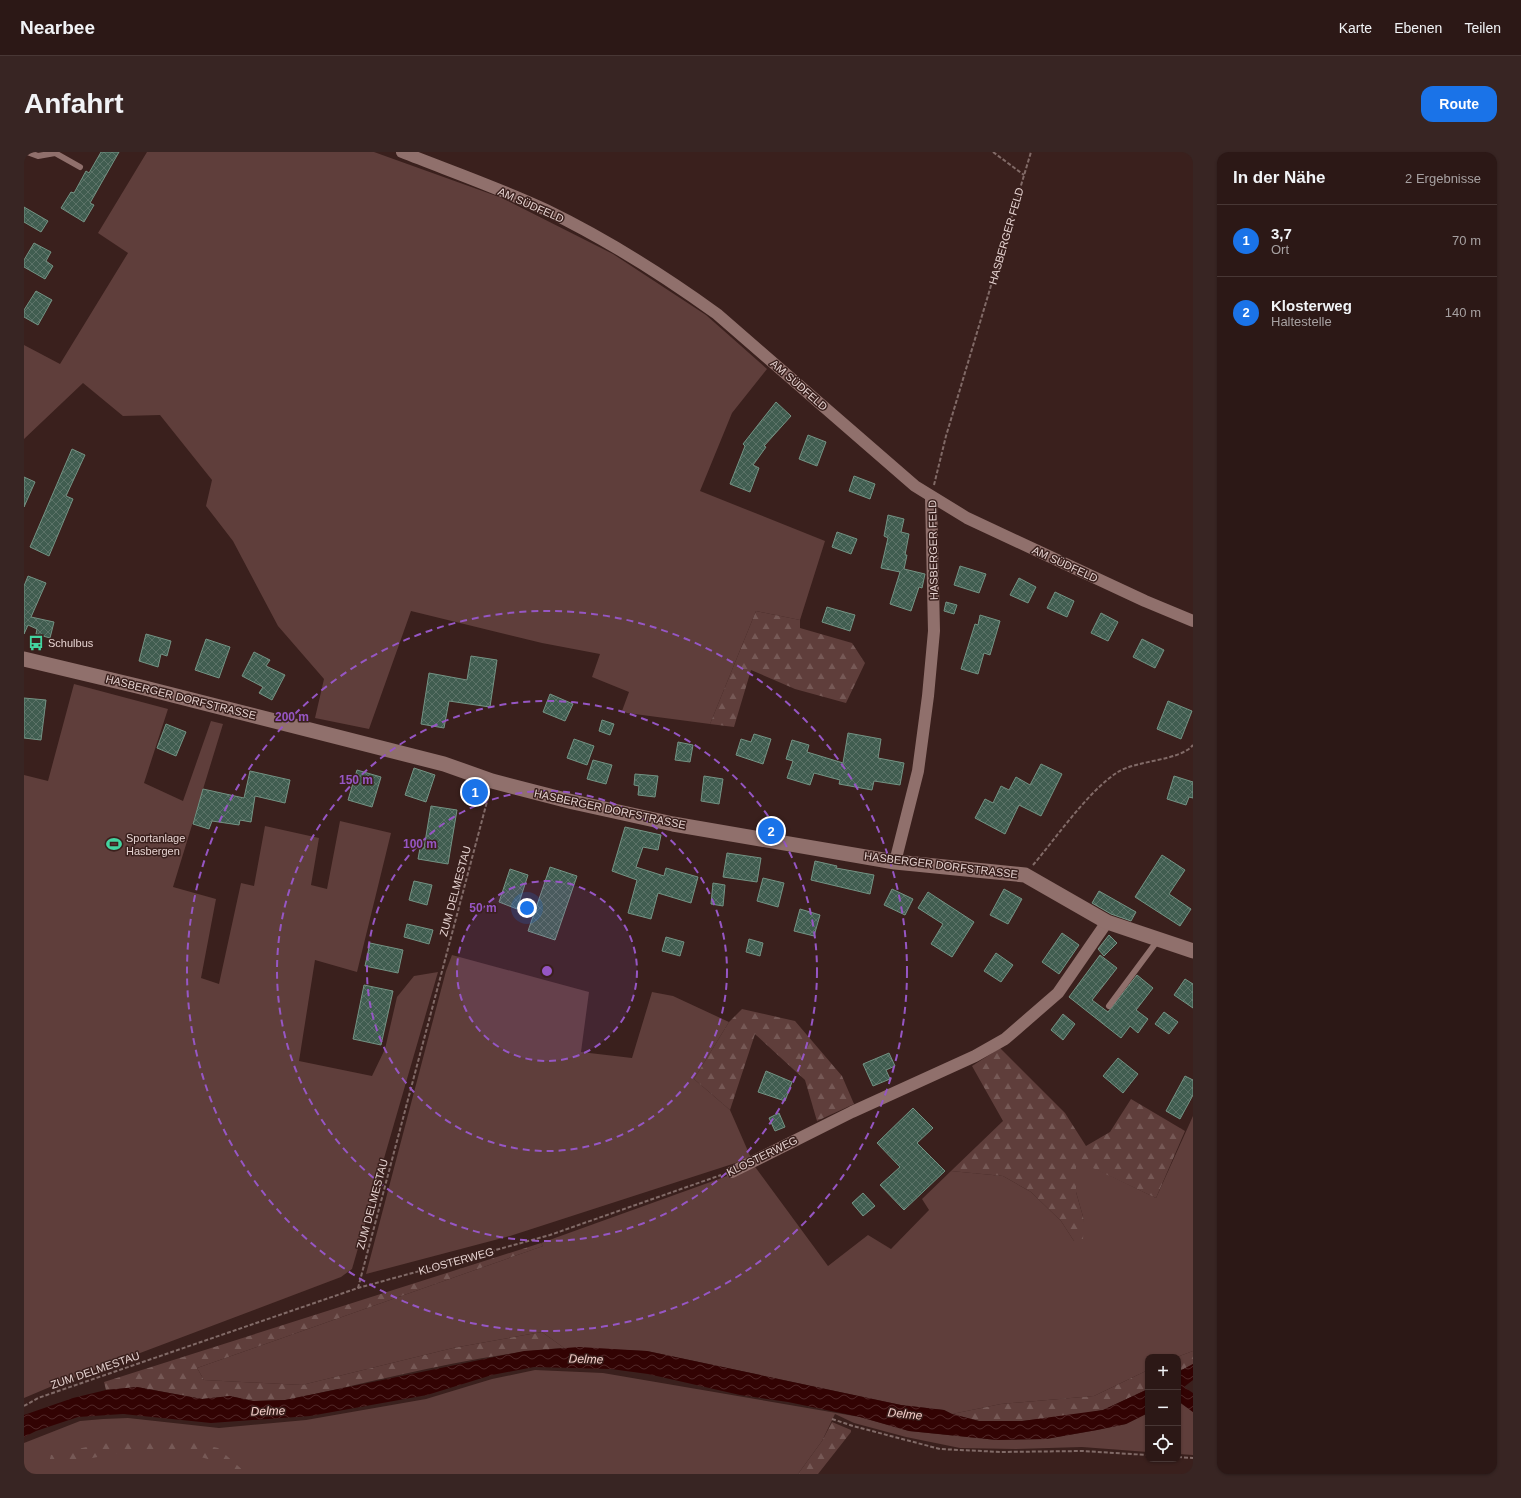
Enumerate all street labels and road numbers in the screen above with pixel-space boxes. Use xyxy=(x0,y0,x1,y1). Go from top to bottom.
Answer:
street label: AM SÜDFELD xyxy=(496,185,566,225)
street label: HASBERGER FELD xyxy=(986,186,1026,286)
street label: AM SÜDFELD xyxy=(768,357,830,413)
street label: HASBERGER FELD xyxy=(926,500,940,600)
street label: AM SÜDFELD xyxy=(1030,544,1100,584)
street label: HASBERGER DORFSTRASSE xyxy=(105,672,257,722)
street label: HASBERGER DORFSTRASSE xyxy=(533,787,687,831)
street label: ZUM DELMESTAU xyxy=(437,844,473,938)
street label: HASBERGER DORFSTRASSE xyxy=(864,850,1018,880)
street label: KLOSTERWEG xyxy=(725,1134,799,1178)
street label: ZUM DELMESTAU xyxy=(354,1157,390,1251)
street label: KLOSTERWEG xyxy=(417,1245,495,1277)
street label: ZUM DELMESTAU xyxy=(49,1349,141,1391)

